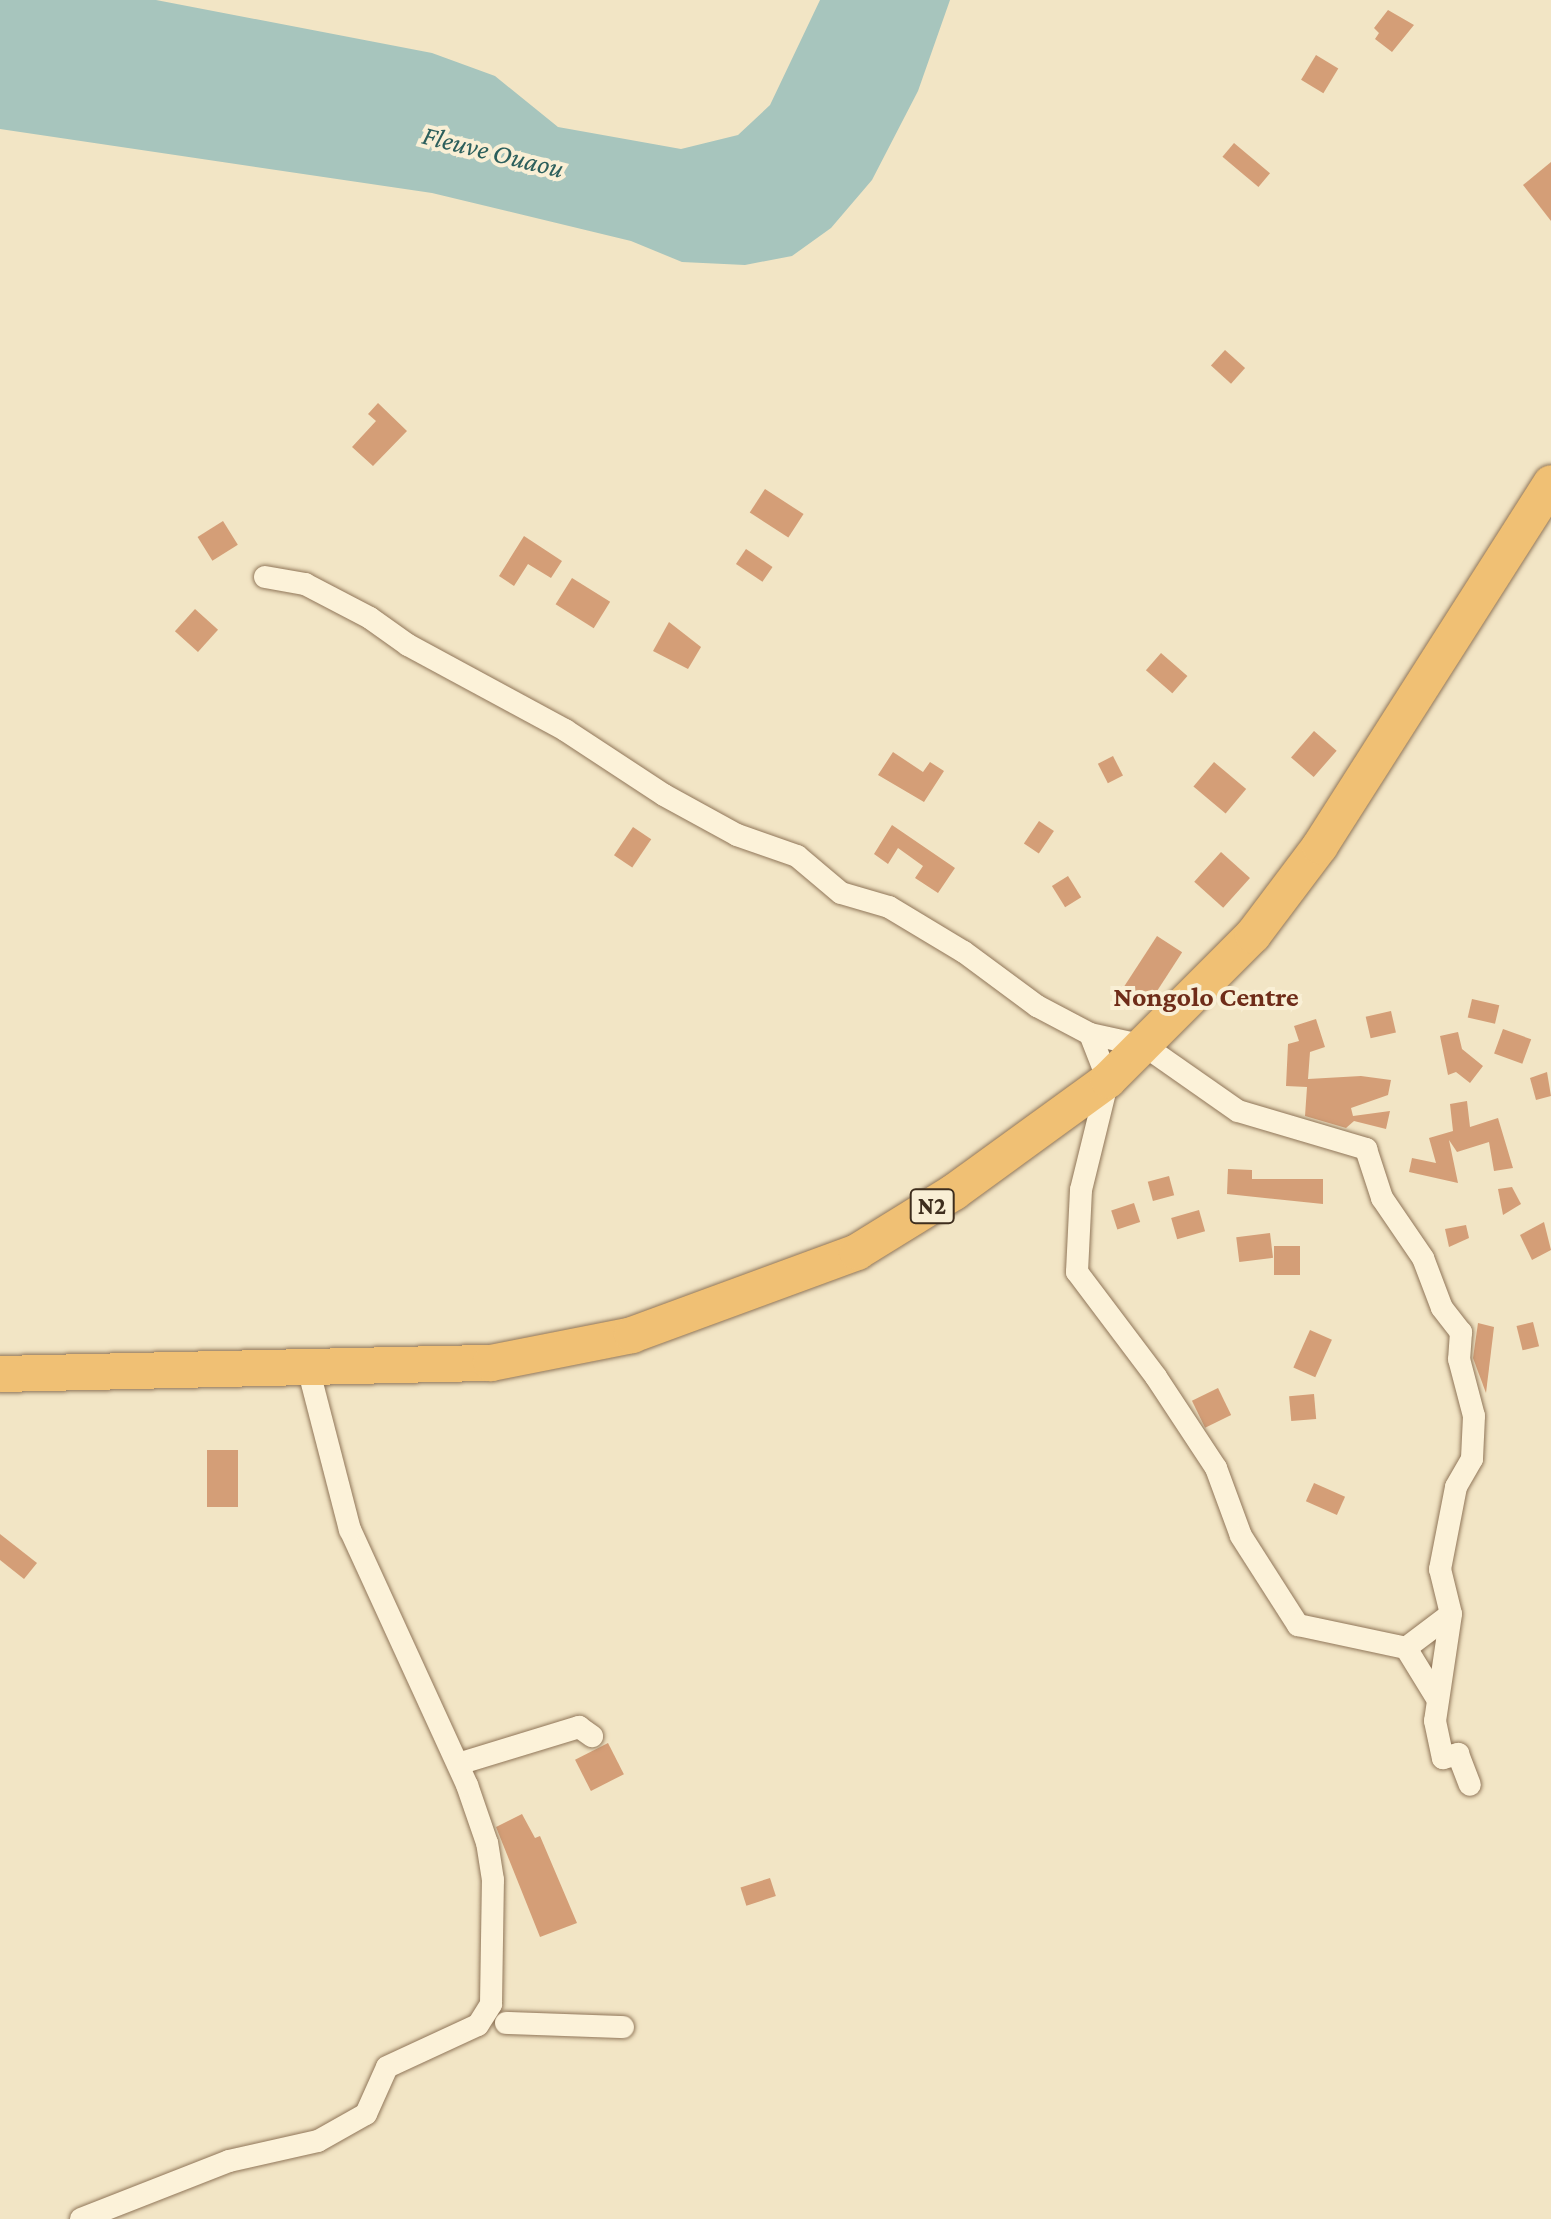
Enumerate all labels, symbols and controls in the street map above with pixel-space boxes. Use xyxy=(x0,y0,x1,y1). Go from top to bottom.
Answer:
water label: Fleuve Ouaou xyxy=(419,118,567,186)
district label: Nongolo Centre xyxy=(1113,980,1299,1014)
road number: N2 xyxy=(908,1186,956,1226)

